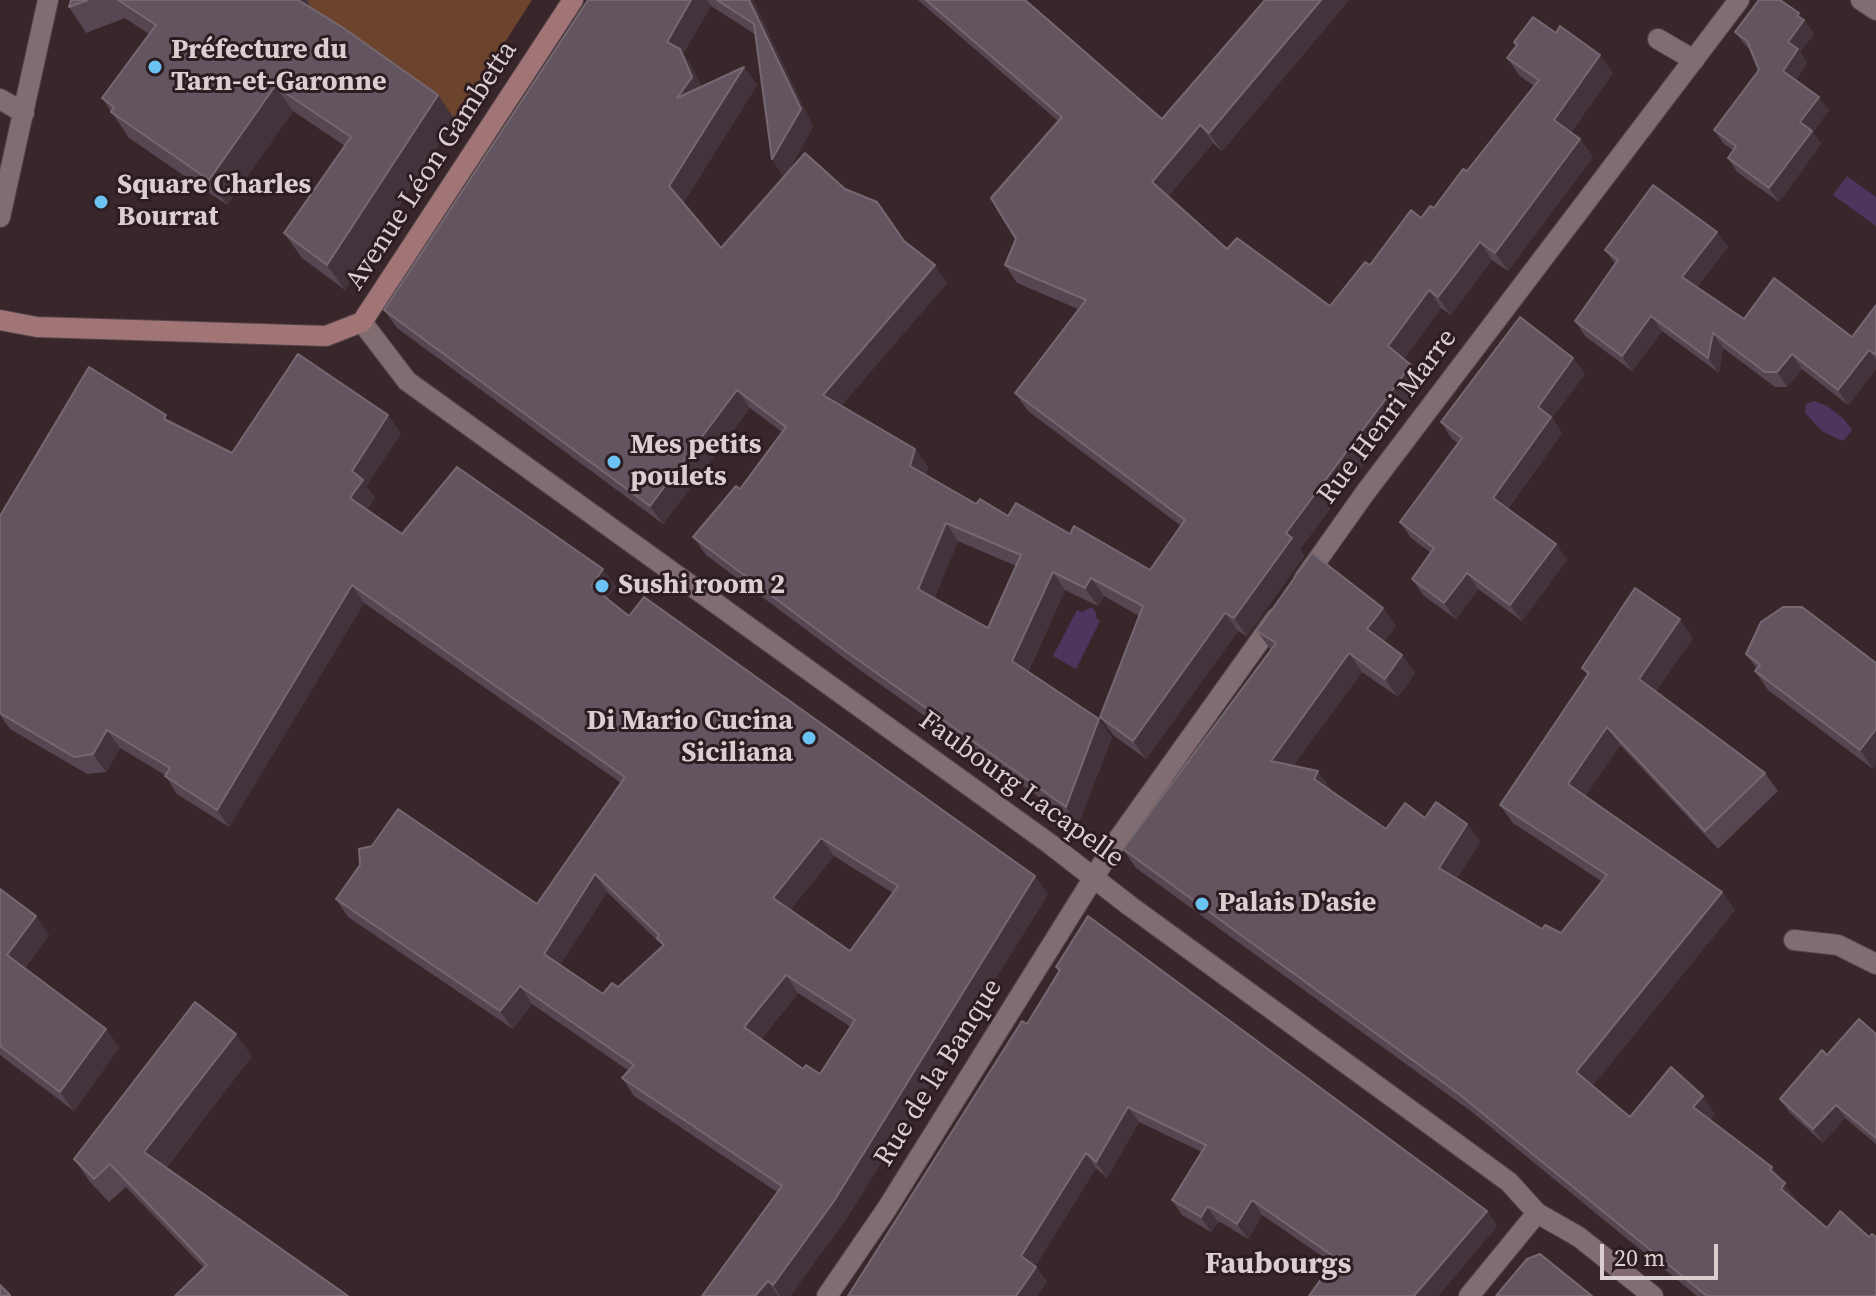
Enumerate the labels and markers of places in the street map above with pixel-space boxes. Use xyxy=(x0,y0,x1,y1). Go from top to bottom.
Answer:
place label: Préfecture du Tarn-et-Garonne xyxy=(171,34,387,100)
marker: Préfecture du Tarn-et-Garonne xyxy=(146,58,164,76)
place label: Square Charles Bourrat xyxy=(117,169,311,235)
marker: Square Charles Bourrat xyxy=(92,193,110,211)
place label: Mes petits poulets xyxy=(630,429,761,495)
marker: Mes petits poulets xyxy=(605,453,623,471)
place label: Sushi room 2 xyxy=(618,569,785,603)
marker: Sushi room 2 xyxy=(593,577,611,595)
place label: Di Mario Cucina Siciliana xyxy=(586,705,793,771)
marker: Di Mario Cucina Siciliana xyxy=(800,729,818,747)
place label: Palais D'asie xyxy=(1218,887,1376,921)
marker: Palais D'asie xyxy=(1193,895,1211,913)

